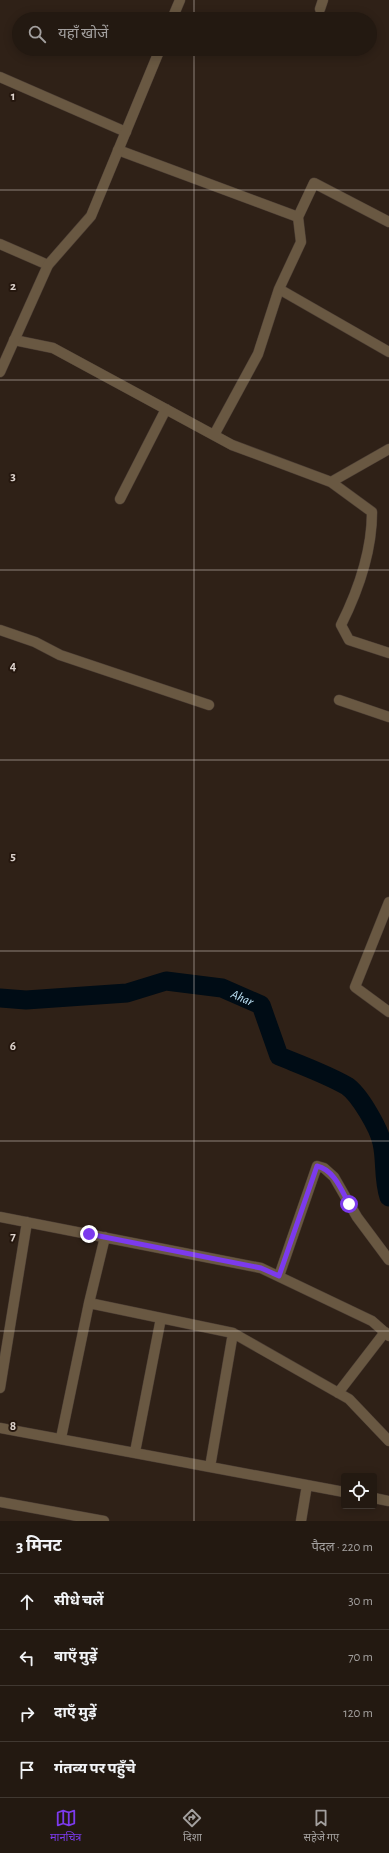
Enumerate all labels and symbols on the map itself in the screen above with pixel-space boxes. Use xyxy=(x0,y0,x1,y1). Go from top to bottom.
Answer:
text: 1 xyxy=(11,90,15,103)
text: 2 xyxy=(10,280,16,293)
text: 3 xyxy=(10,470,16,483)
text: 4 xyxy=(10,660,17,673)
text: 5 xyxy=(10,850,16,863)
water label: Ahar xyxy=(228,987,256,1009)
text: 6 xyxy=(10,1040,16,1053)
route start xyxy=(340,1195,358,1213)
route end xyxy=(80,1225,98,1243)
text: 7 xyxy=(10,1230,16,1243)
text: 8 xyxy=(10,1420,16,1433)

